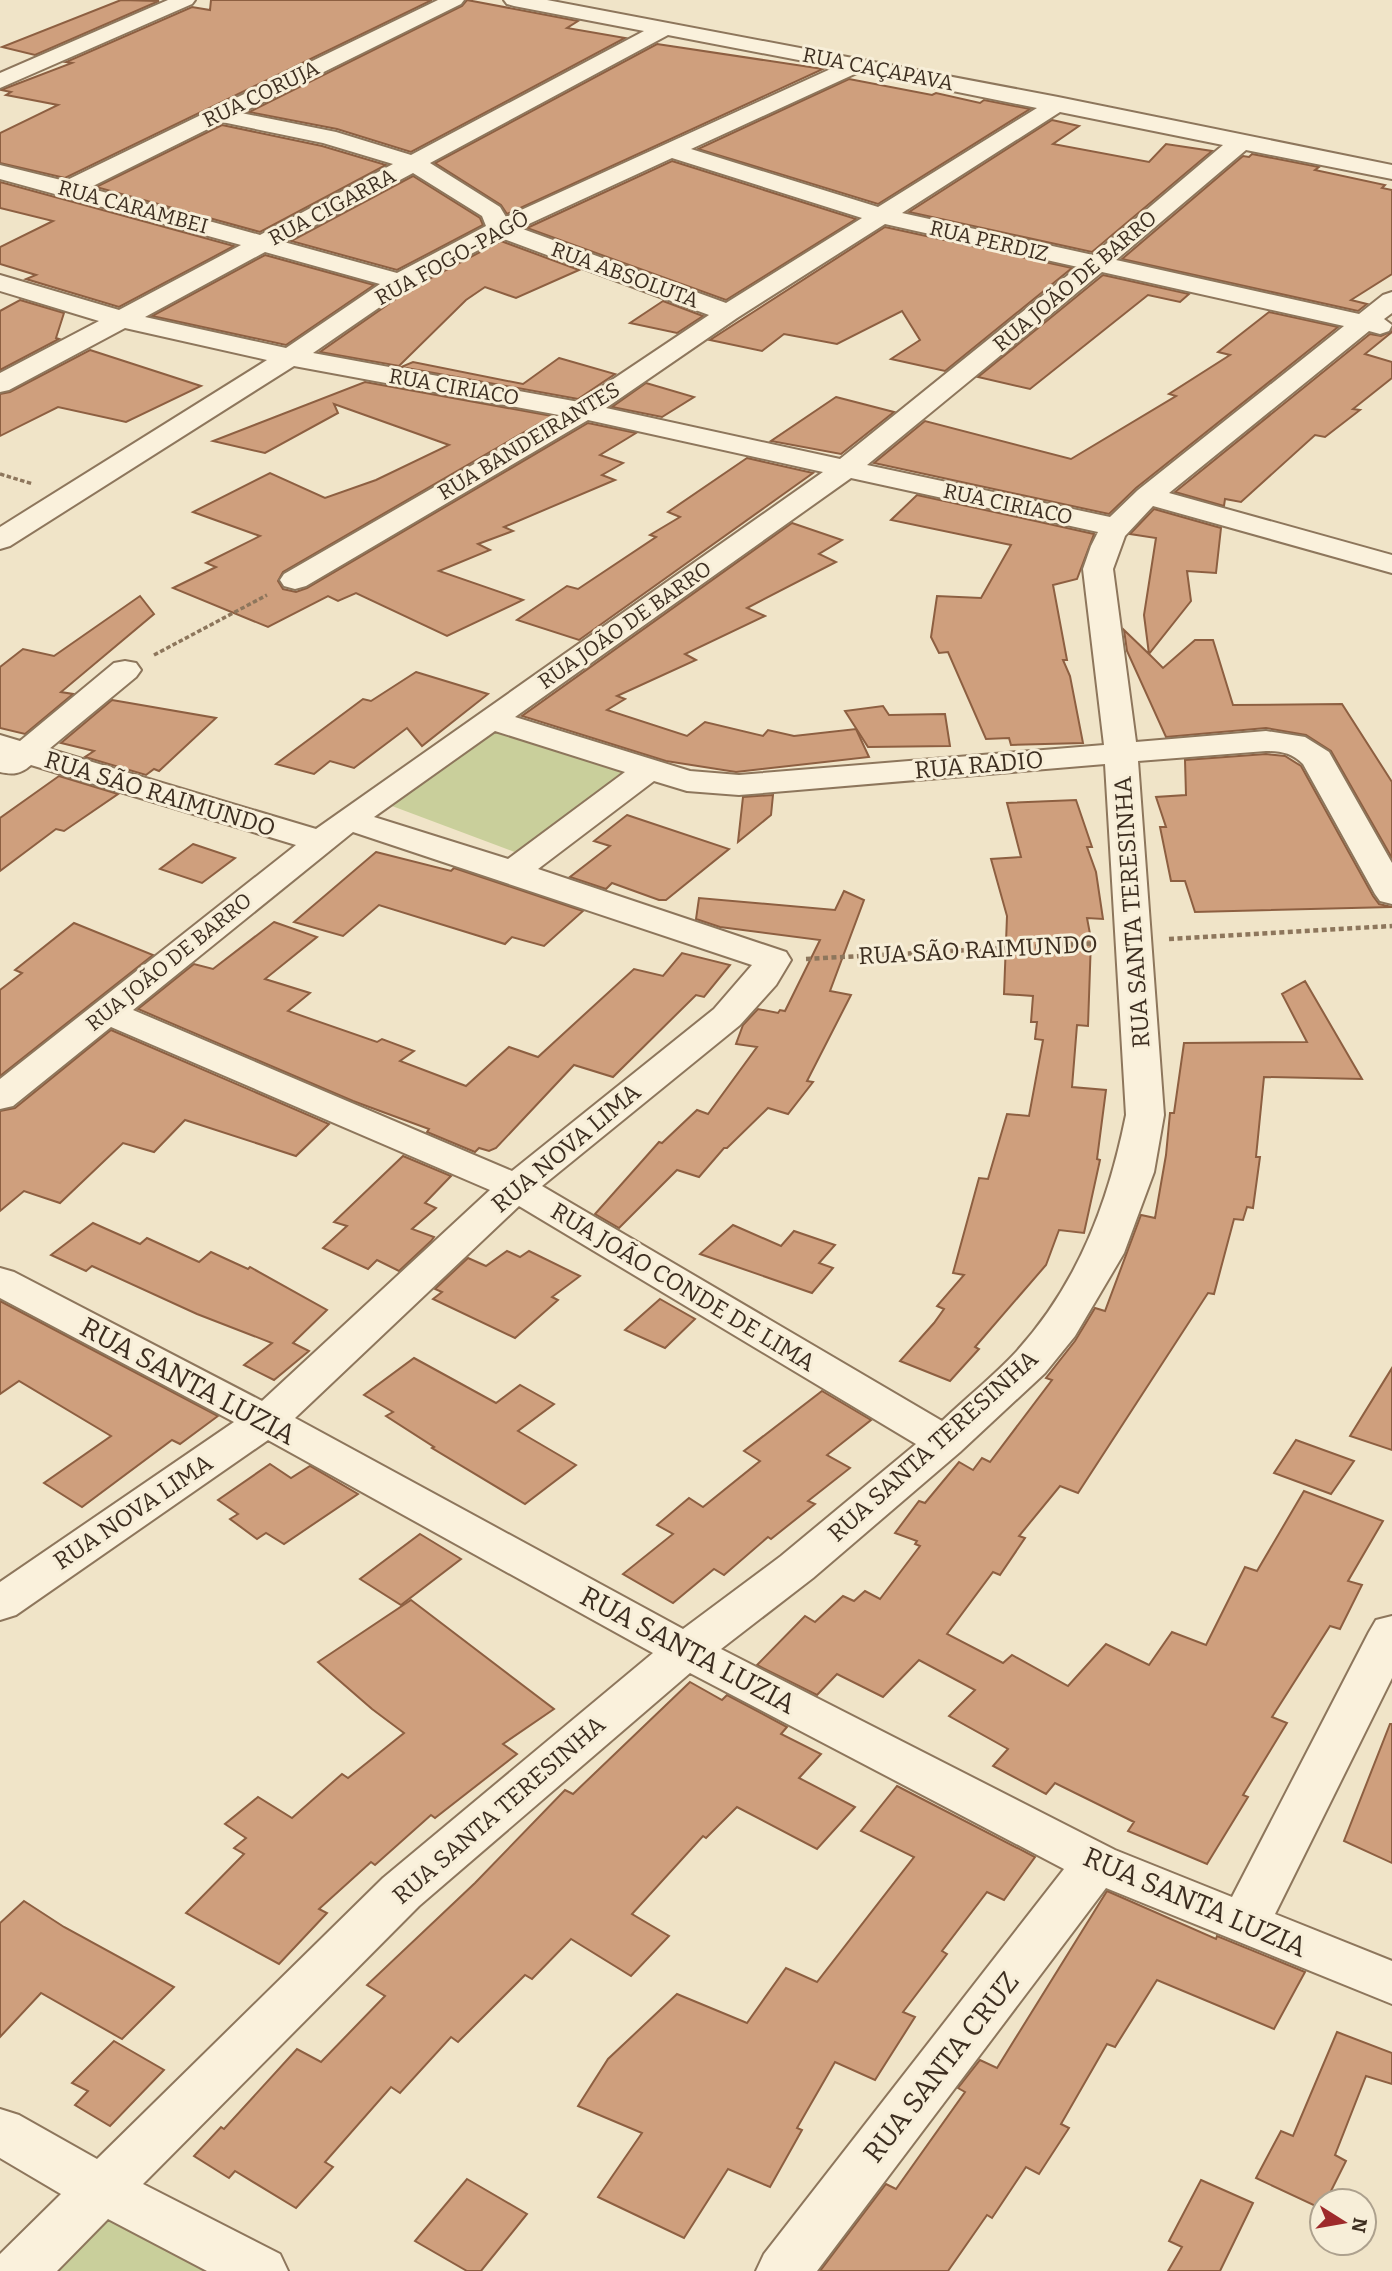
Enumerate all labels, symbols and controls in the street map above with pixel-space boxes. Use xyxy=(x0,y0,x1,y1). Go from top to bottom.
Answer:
street label: RUA CAÇAPAVA xyxy=(800,42,956,96)
street label: RUA CORUJA xyxy=(199,55,323,133)
street label: RUA CIGARRA xyxy=(264,163,400,251)
street label: RUA CARAMBEI xyxy=(55,175,211,239)
street label: RUA FOGO-PAGÔ xyxy=(371,205,533,311)
street label: RUA JOÃO DE BARRO xyxy=(988,205,1162,357)
street label: RUA PERDIZ xyxy=(927,215,1051,267)
street label: RUA ABSOLUTA xyxy=(548,236,702,314)
street label: RUA CIRIACO xyxy=(387,363,521,411)
street label: RUA BANDEIRANTES xyxy=(433,376,625,506)
street label: RUA CIRIACO xyxy=(941,478,1075,530)
street label: RUA JOÃO DE BARRO xyxy=(533,555,717,695)
street label: RUA RADIO xyxy=(913,745,1045,785)
street label: RUA SÃO RAIMUNDO xyxy=(41,746,279,842)
street label: RUA SANTA TERESINHA xyxy=(1109,775,1155,1049)
street label: RUA JOÃO DE BARRO xyxy=(81,887,257,1037)
street label: RUA SÃO RAIMUNDO xyxy=(858,930,1098,970)
street label: RUA NOVA LIMA xyxy=(486,1078,646,1218)
street label: RUA JOÃO CONDE DE LIMA xyxy=(546,1197,820,1377)
street label: RUA SANTA LUZIA xyxy=(75,1310,301,1452)
street label: RUA SANTA TERESINHA xyxy=(823,1345,1043,1547)
street label: RUA NOVA LIMA xyxy=(48,1449,218,1575)
street label: RUA SANTA LUZIA xyxy=(575,1579,801,1721)
street label: RUA SANTA TERESINHA xyxy=(387,1710,611,1910)
street label: RUA SANTA LUZIA xyxy=(1079,1840,1312,1964)
street label: RUA SANTA CRUZ xyxy=(856,1965,1026,2169)
north arrow xyxy=(1308,2187,1378,2257)
text: N xyxy=(1346,2216,1372,2235)

